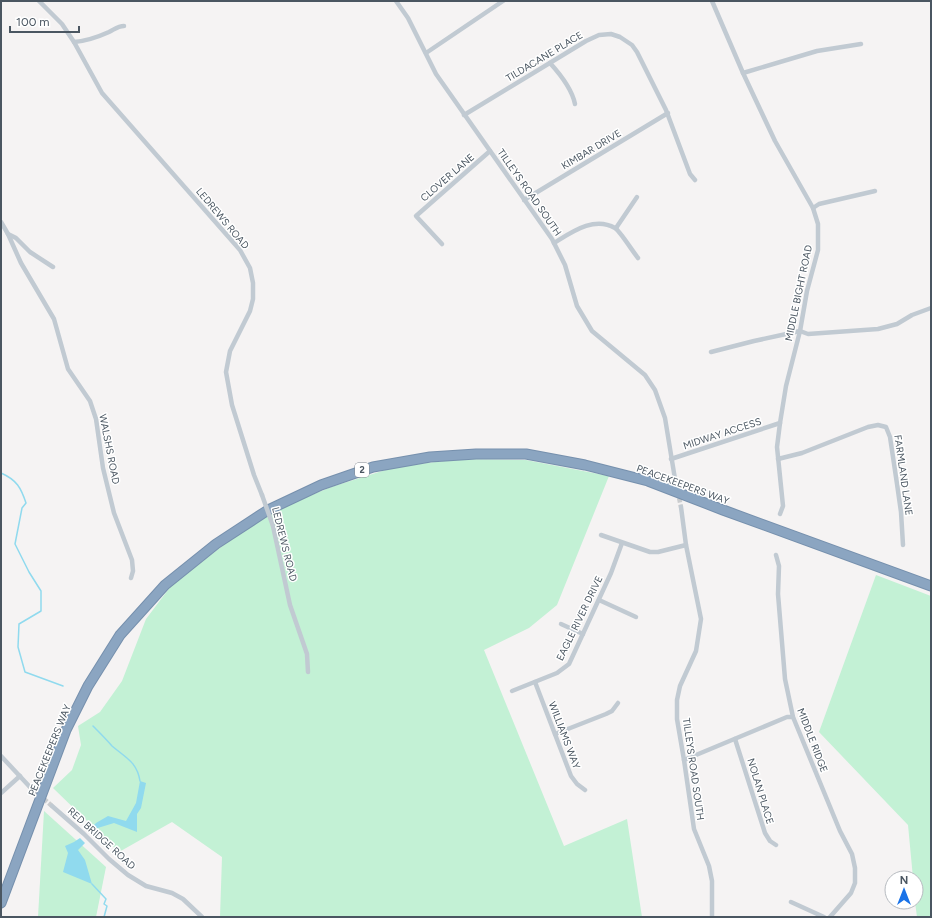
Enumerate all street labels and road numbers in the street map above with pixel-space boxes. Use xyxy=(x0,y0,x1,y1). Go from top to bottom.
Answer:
street label: TILDACANE PLACE xyxy=(503,28,585,85)
street label: KIMBAR DRIVE xyxy=(559,126,624,172)
street label: TILLEYS ROAD SOUTH xyxy=(495,146,565,238)
street label: CLOVER LANE xyxy=(418,150,477,204)
street label: LEDREWS ROAD xyxy=(193,185,252,252)
street label: MIDDLE BIGHT ROAD xyxy=(782,244,815,342)
street label: WALSHS ROAD xyxy=(96,413,123,485)
street label: MIDWAY ACCESS xyxy=(681,415,763,452)
street label: FARMLAND LANE xyxy=(891,434,916,516)
street label: PEACEKEEPERS WAY xyxy=(635,462,731,507)
road number: 2 xyxy=(355,463,369,477)
street label: LEDREWS ROAD xyxy=(269,506,300,583)
street label: EAGLE RIVER DRIVE xyxy=(553,574,606,663)
street label: WILLIAMS WAY xyxy=(546,700,583,771)
street label: PEACEKEEPERS WAY xyxy=(25,702,74,798)
street label: MIDDLE RIDGE xyxy=(794,706,831,774)
street label: TILLEYS ROAD SOUTH xyxy=(680,717,707,821)
street label: NOLAN PLACE xyxy=(744,757,777,826)
street label: RED BRIDGE ROAD xyxy=(65,804,138,872)

